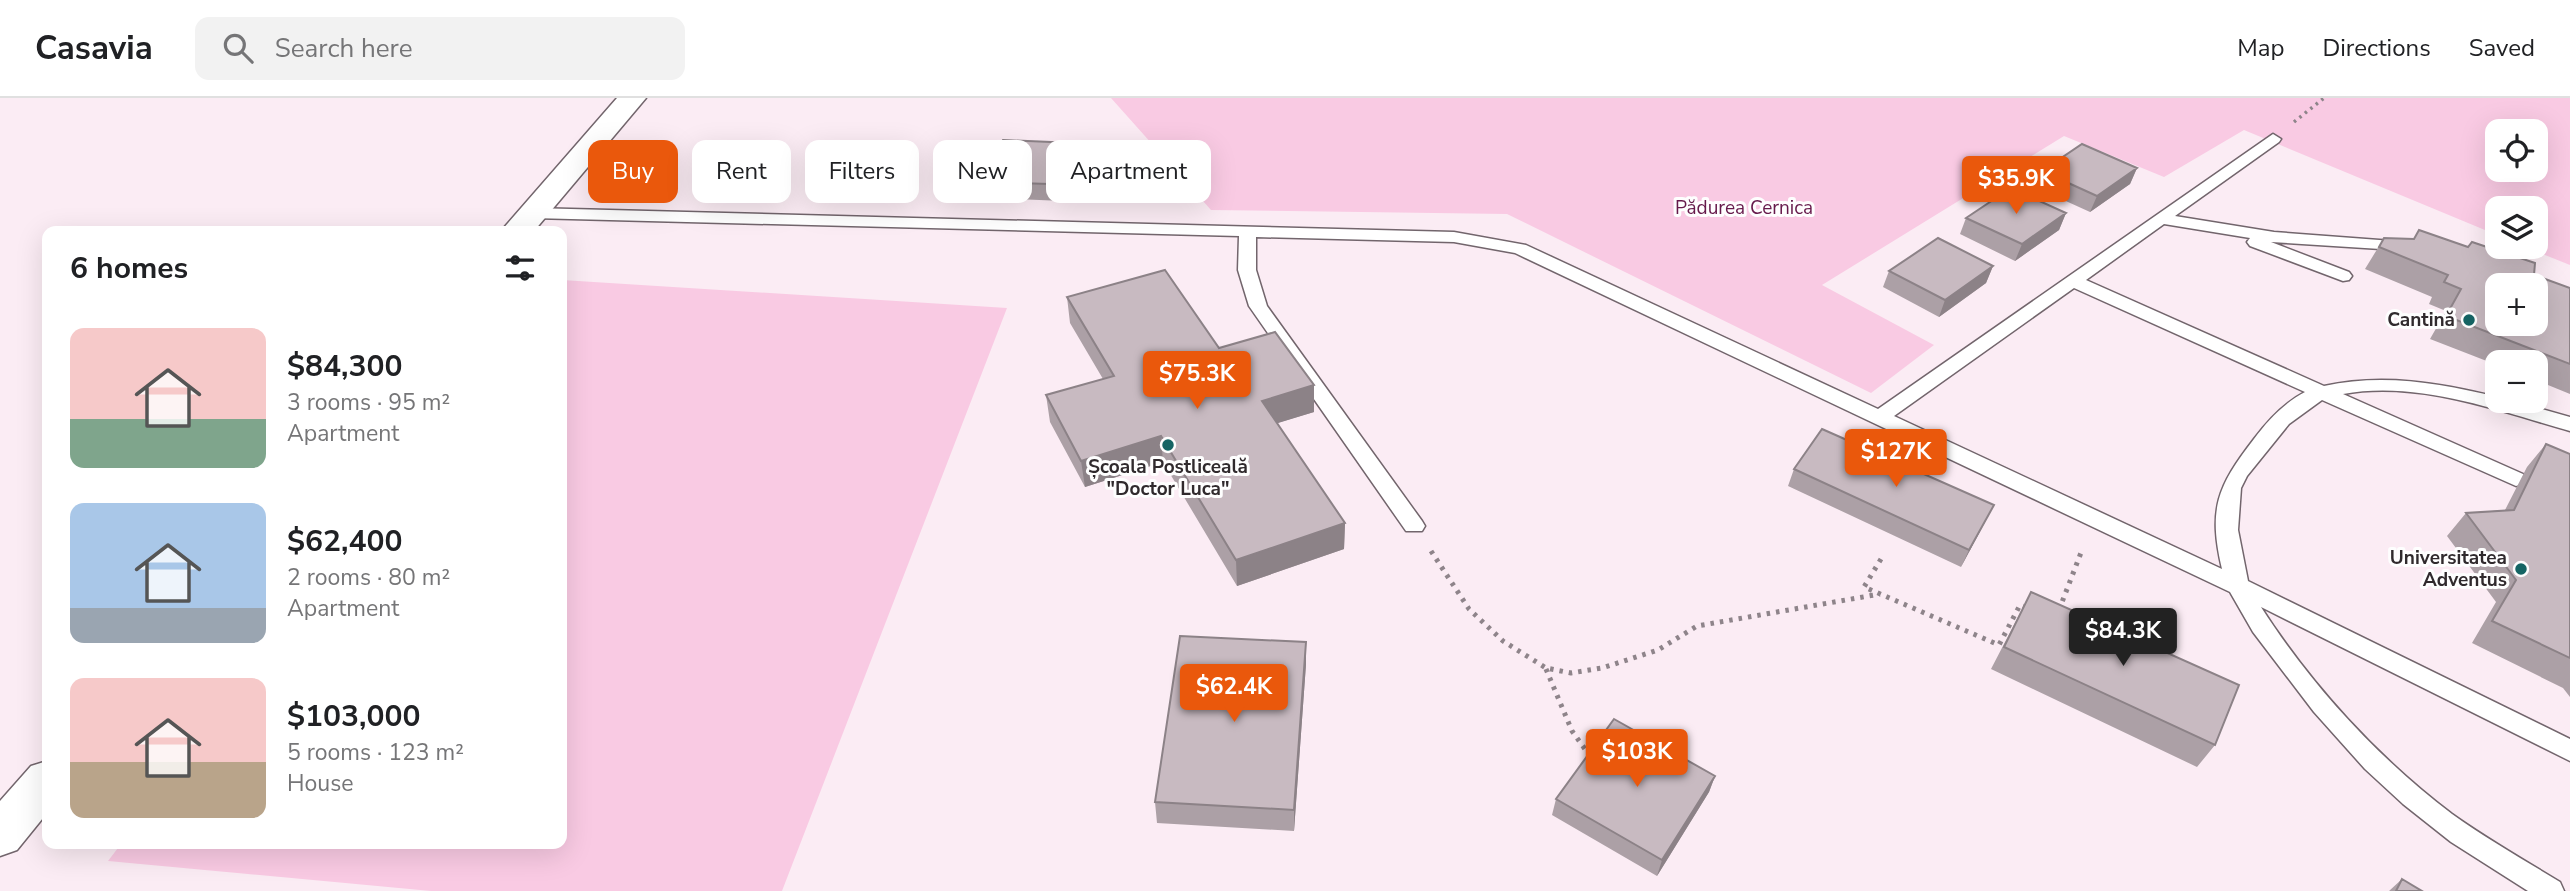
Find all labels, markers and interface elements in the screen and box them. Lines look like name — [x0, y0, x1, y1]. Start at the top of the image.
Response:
search box — [195, 17, 685, 80]
text: Casavia — [35, 26, 153, 71]
icon: search — [219, 29, 257, 67]
text: Search here — [275, 31, 413, 66]
text: Map — [2237, 32, 2284, 64]
text: Directions — [2322, 32, 2431, 64]
text: Saved — [2469, 32, 2535, 64]
map controls — [2485, 119, 2548, 413]
button: locate — [2485, 119, 2548, 182]
chip: Buy — [588, 140, 678, 203]
chip: Rent — [692, 140, 791, 203]
chip: Filters — [805, 140, 919, 203]
chip: New — [933, 140, 1032, 203]
chip: Apartment — [1046, 140, 1211, 203]
pin: $35.9K — [1959, 156, 2073, 216]
text: $35.9K — [1978, 163, 2054, 194]
park label: Pădurea Cernica — [1675, 195, 1813, 221]
button: layers — [2485, 196, 2548, 259]
text: 6 homes — [70, 248, 188, 289]
icon: filters — [501, 249, 539, 287]
button: + — [2485, 273, 2548, 336]
place label: Cantină — [2387, 307, 2455, 333]
marker: Cantină — [2461, 312, 2477, 328]
text: $84,300 — [287, 346, 402, 387]
button: − — [2485, 350, 2548, 413]
pin: $75.3K — [1140, 352, 1254, 411]
icon: home — [126, 356, 210, 440]
text: $75.3K — [1159, 358, 1235, 389]
text: 3 rooms · 95 m² — [287, 387, 450, 418]
text: Apartment — [287, 418, 399, 449]
pin: $127K — [1847, 430, 1945, 489]
text: $127K — [1861, 436, 1931, 467]
marker: Școala Postliceală "Doctor Luca" — [1160, 437, 1176, 453]
place label: Școala Postliceală "Doctor Luca" — [1088, 454, 1248, 502]
text: $62,400 — [287, 521, 402, 562]
icon: home — [126, 531, 210, 615]
place label: Universitatea Adventus — [2390, 545, 2507, 593]
marker: Universitatea Adventus — [2513, 561, 2529, 577]
text: 2 rooms · 80 m² — [287, 562, 450, 593]
text: Apartment — [287, 593, 399, 624]
pin: $84.3K — [2066, 608, 2180, 668]
text: $84.3K — [2085, 615, 2161, 646]
pin: $62.4K — [1177, 664, 1291, 724]
text: $62.4K — [1196, 671, 1272, 702]
text: $103,000 — [287, 696, 420, 737]
icon: home — [126, 706, 210, 790]
pin: $103K — [1588, 730, 1686, 789]
text: $103K — [1602, 736, 1672, 767]
text: 5 rooms · 123 m² — [287, 737, 464, 768]
text: House — [287, 768, 354, 799]

